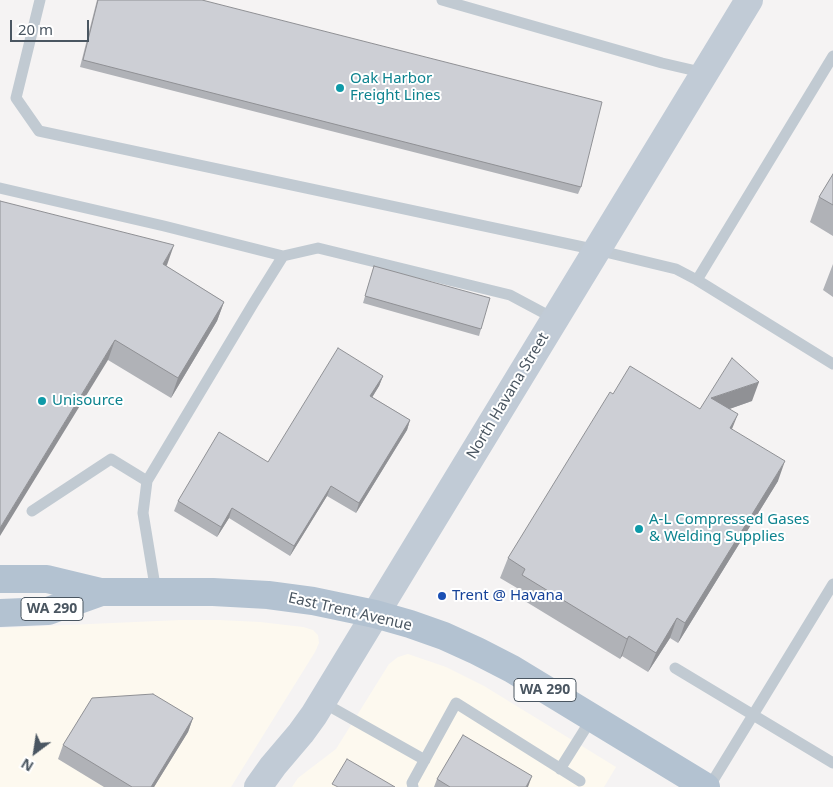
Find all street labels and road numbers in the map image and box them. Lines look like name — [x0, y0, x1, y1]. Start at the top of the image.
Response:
street label: North Havana Street — [463, 330, 553, 462]
street label: East Trent Avenue — [286, 589, 414, 635]
road number: WA 290 — [21, 598, 83, 620]
road number: WA 290 — [514, 678, 576, 702]

